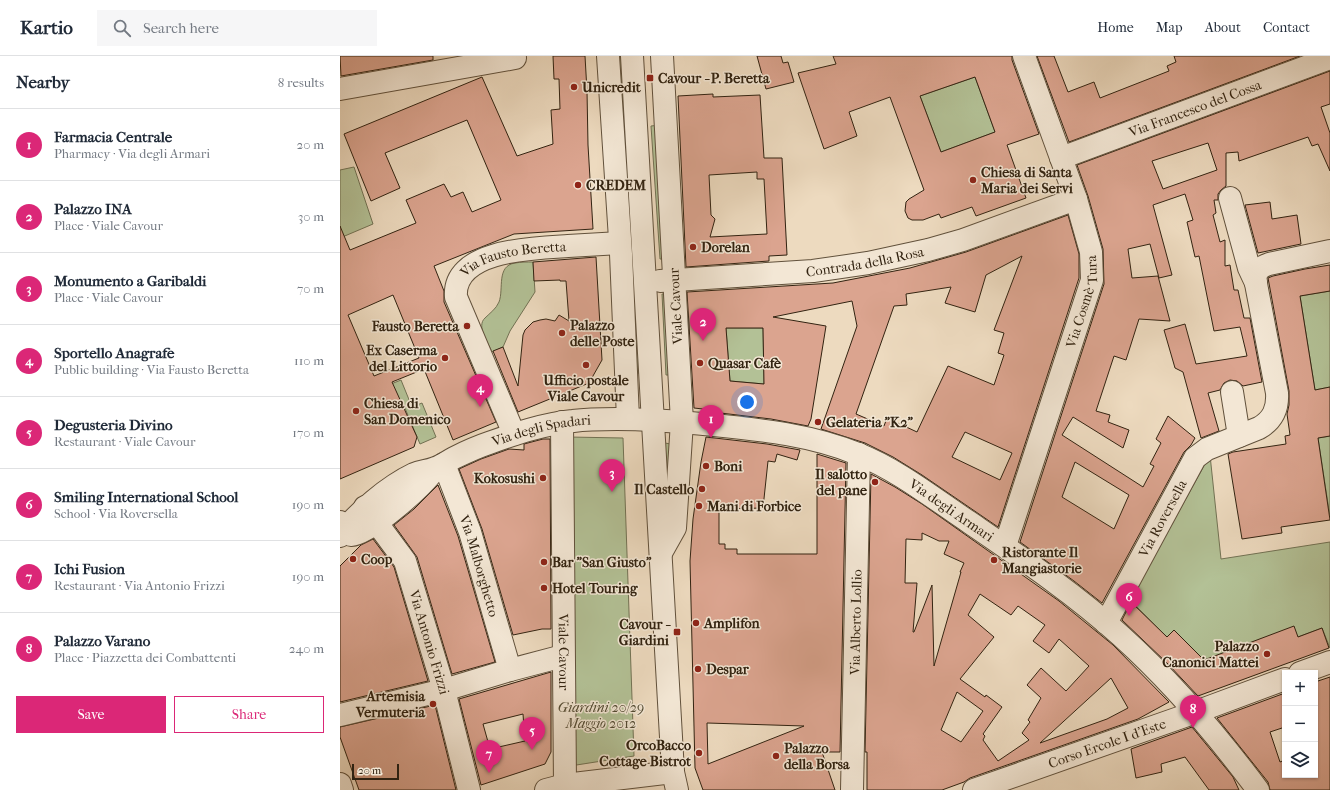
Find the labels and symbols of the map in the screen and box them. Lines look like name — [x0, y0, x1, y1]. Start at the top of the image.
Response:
place label: Cavour - P. Beretta — [658, 70, 770, 87]
marker: Cavour - P. Beretta — [645, 73, 655, 83]
street label: Via Francesco del Cossa — [1125, 76, 1264, 141]
place label: Unicredit — [581, 79, 642, 96]
marker: Unicredit — [569, 82, 579, 92]
place label: Chiesa di Santa Maria dei Servi — [980, 164, 1074, 197]
marker: Chiesa di Santa Maria dei Servi — [968, 175, 978, 185]
place label: CREDEM — [586, 177, 646, 194]
marker: CREDEM — [573, 180, 583, 190]
street label: Via Fausto Beretta — [455, 238, 567, 281]
place label: Dorelan — [701, 239, 751, 256]
marker: Dorelan — [688, 242, 698, 252]
street label: Contrada della Rosa — [805, 243, 926, 280]
street label: Via Cosmè Tura — [1062, 254, 1101, 351]
street label: Viale Cavour — [666, 267, 687, 346]
pin: 2 — [690, 308, 716, 341]
place label: Palazzo delle Poste — [570, 317, 634, 350]
place label: Fausto Beretta — [371, 318, 460, 335]
marker: Fausto Beretta — [462, 321, 472, 331]
marker: Palazzo delle Poste — [557, 328, 567, 338]
place label: Ex Caserma del Littorio — [366, 342, 438, 375]
marker: Ex Caserma del Littorio — [440, 353, 450, 363]
place label: Quasar Cafè — [708, 355, 781, 372]
marker: Quasar Cafè — [695, 358, 705, 368]
marker: Ufficio postale Viale Cavour — [581, 360, 591, 370]
place label: Ufficio postale Viale Cavour — [542, 372, 629, 405]
pin: 4 — [467, 374, 493, 407]
your location — [737, 392, 757, 412]
place label: Chiesa di San Domenico — [364, 395, 451, 428]
pin: 1 — [698, 405, 724, 438]
marker: Chiesa di San Domenico — [351, 406, 361, 416]
street label: Via degli Spadari — [489, 411, 591, 450]
place label: Gelateria "K2" — [826, 414, 913, 431]
marker: Gelateria "K2" — [813, 417, 823, 427]
place label: Boni — [714, 458, 743, 475]
pin: 3 — [599, 459, 625, 492]
marker: Boni — [701, 461, 711, 471]
place label: Il salotto del pane — [815, 466, 867, 499]
place label: Kokosushi — [474, 470, 536, 487]
marker: Kokosushi — [538, 473, 548, 483]
street label: Via degli Armari — [905, 475, 997, 545]
street label: Via Roversella — [1134, 476, 1191, 561]
marker: Il salotto del pane — [870, 477, 880, 487]
place label: Il Castello — [634, 481, 694, 498]
marker: Il Castello — [697, 484, 707, 494]
place label: Mani di Forbice — [706, 498, 801, 515]
marker: Mani di Forbice — [694, 501, 704, 511]
street label: Via Malborghetto — [455, 512, 503, 619]
place label: Ristorante Il Mangiastorie — [1001, 544, 1082, 577]
place label: Coop — [361, 551, 393, 568]
marker: Coop — [348, 554, 358, 564]
place label: Bar "San Giusto" — [552, 554, 652, 571]
marker: Ristorante Il Mangiastorie — [989, 555, 999, 565]
marker: Bar "San Giusto" — [539, 557, 549, 567]
street label: Via Alberto Lollio — [846, 569, 865, 676]
place label: Hotel Touring — [552, 580, 638, 597]
marker: Hotel Touring — [539, 583, 549, 593]
pin: 6 — [1116, 583, 1142, 616]
street label: Via Antonio Frizzi — [405, 587, 453, 696]
street label: Viale Cavour — [555, 613, 573, 690]
place label: Amplifon — [703, 615, 761, 632]
place label: Cavour - Giardini — [619, 616, 671, 649]
marker: Amplifon — [691, 618, 701, 628]
marker: Cavour - Giardini — [672, 627, 682, 637]
place label: Palazzo Canonici Mattei — [1162, 638, 1260, 671]
marker: Palazzo Canonici Mattei — [1262, 649, 1272, 659]
place label: Despar — [706, 661, 750, 678]
marker: Despar — [693, 664, 703, 674]
place label: Artemisia Vermuteria — [355, 688, 426, 721]
pin: 8 — [1180, 695, 1206, 728]
marker: Artemisia Vermuteria — [428, 699, 438, 709]
park label: Giardini 20/29 Maggio 2012 — [558, 699, 644, 732]
street label: Corso Ercole I d'Este — [1046, 715, 1168, 772]
pin: 5 — [519, 717, 545, 750]
place label: OrcoBacco Cottage Bistrot — [599, 737, 692, 770]
pin: 7 — [476, 740, 502, 773]
place label: Palazzo della Borsa — [784, 740, 850, 773]
marker: OrcoBacco Cottage Bistrot — [694, 748, 704, 758]
marker: Palazzo della Borsa — [771, 751, 781, 761]
scale bar — [352, 762, 399, 781]

